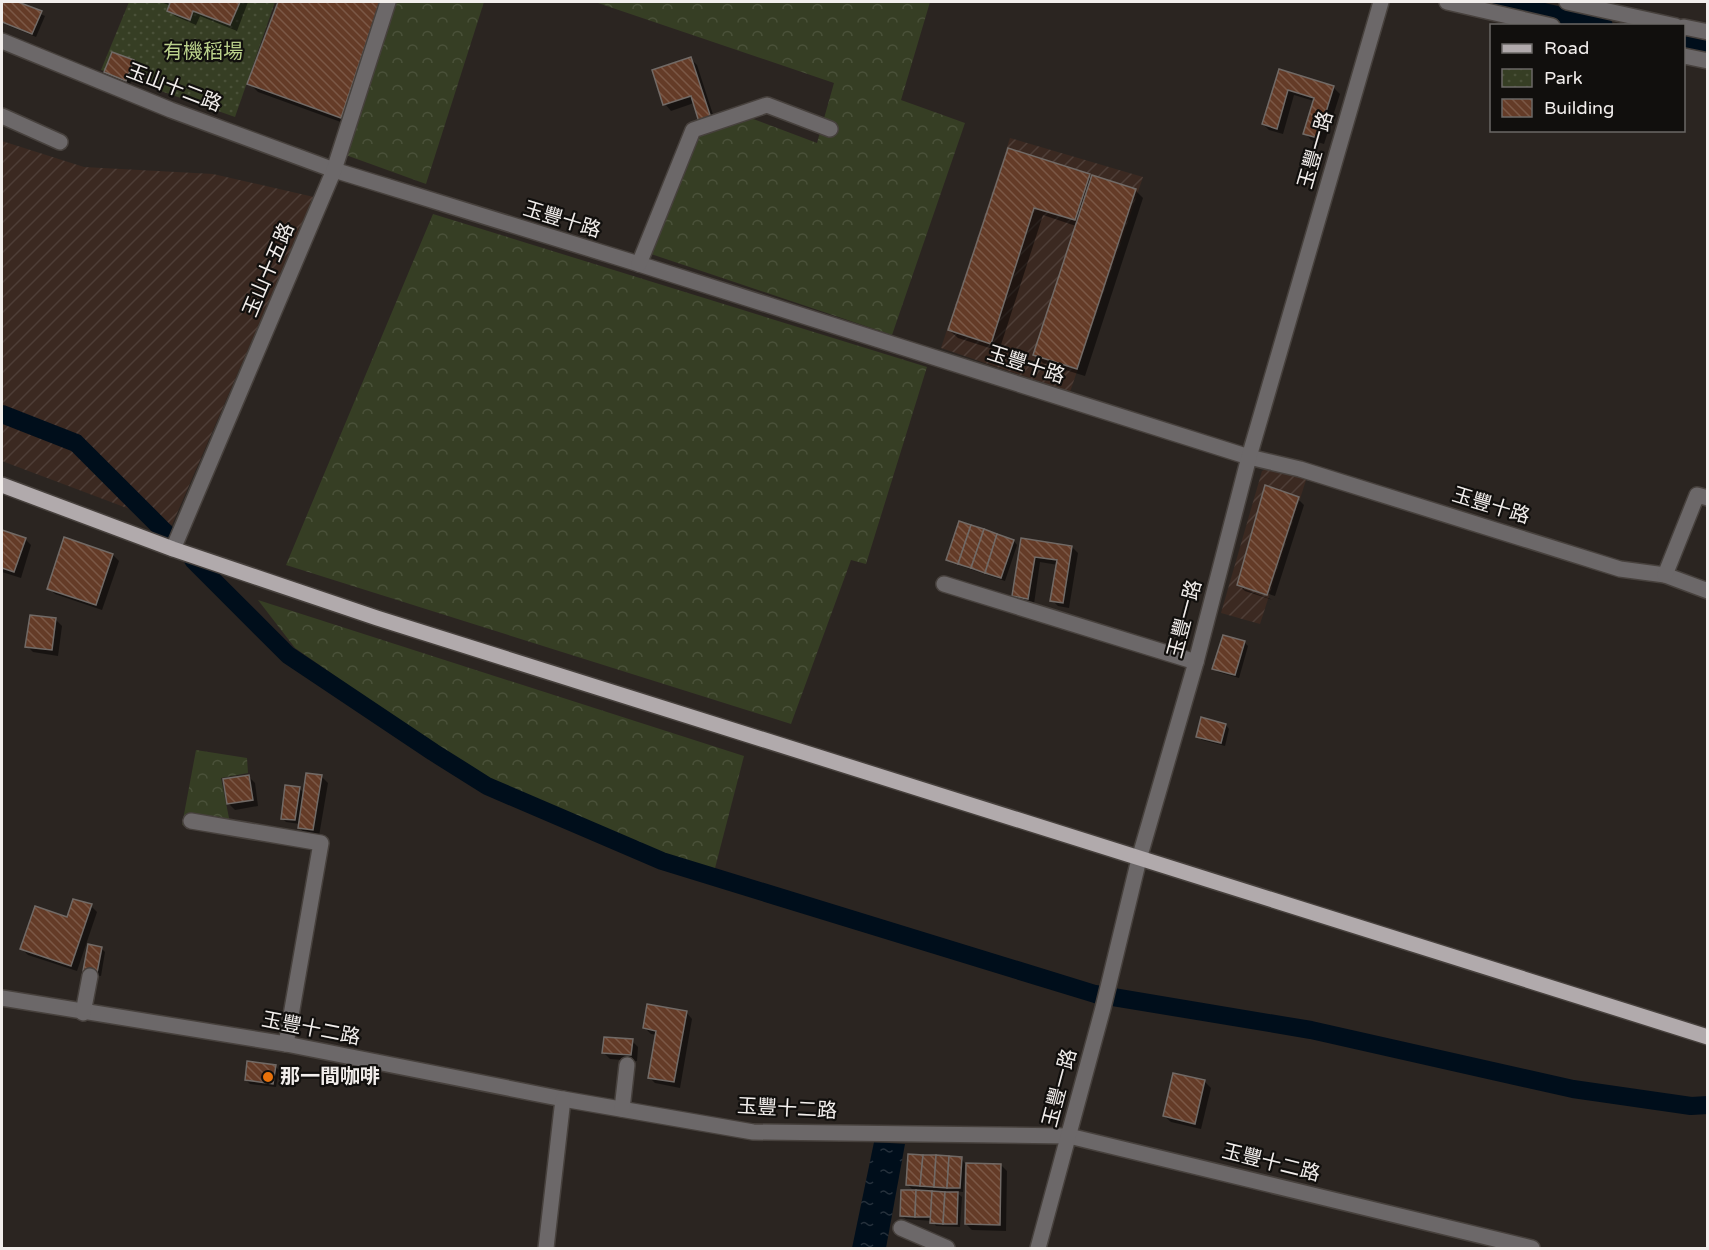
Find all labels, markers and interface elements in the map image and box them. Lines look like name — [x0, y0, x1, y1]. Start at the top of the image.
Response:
legend — [1490, 24, 1685, 132]
text: Road — [1544, 37, 1589, 59]
park label: 有機稻場 — [163, 40, 243, 64]
street label: 玉山十二路 — [123, 59, 225, 117]
text: Park — [1544, 67, 1583, 89]
text: Building — [1544, 97, 1614, 119]
street label: 玉豐一路 — [1293, 108, 1339, 192]
street label: 玉豐十路 — [520, 197, 604, 243]
street label: 玉山十五路 — [238, 219, 300, 321]
street label: 玉豐十路 — [984, 341, 1068, 389]
street label: 玉豐十路 — [1449, 483, 1533, 529]
street label: 玉豐一路 — [1163, 577, 1207, 661]
street label: 玉豐十二路 — [260, 1008, 362, 1050]
street label: 玉豐一路 — [1038, 1046, 1082, 1130]
place label: 那一間咖啡 — [280, 1065, 380, 1089]
marker: 那一間咖啡 — [261, 1070, 275, 1084]
street label: 玉豐十二路 — [736, 1094, 838, 1124]
street label: 玉豐十二路 — [1220, 1139, 1322, 1187]

